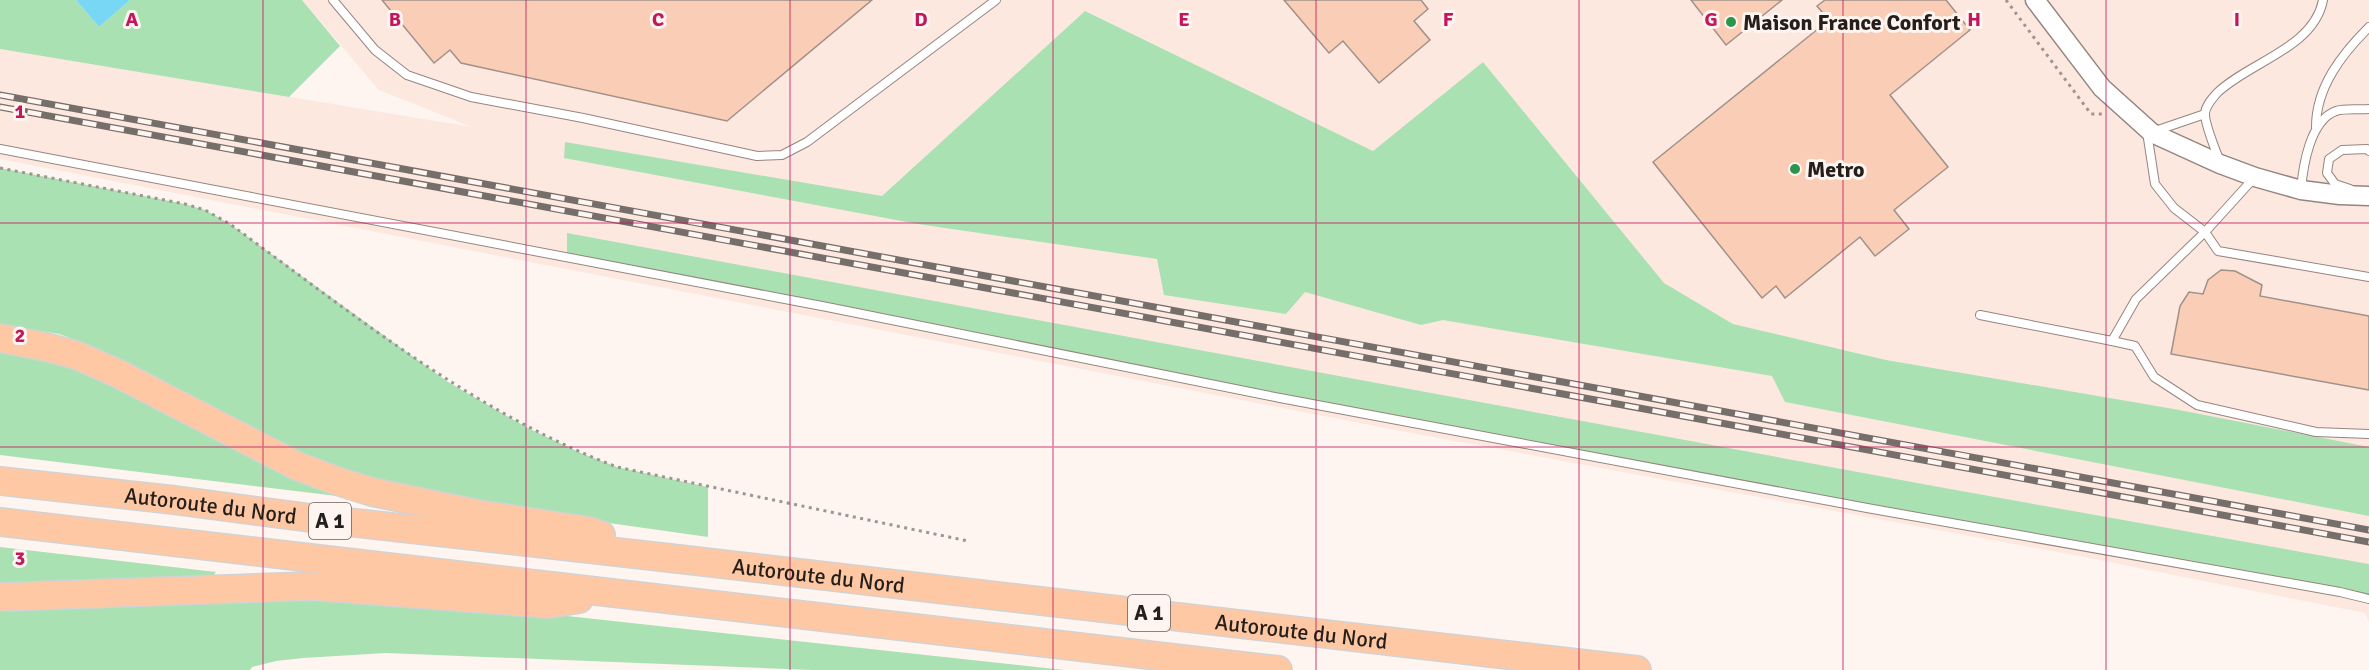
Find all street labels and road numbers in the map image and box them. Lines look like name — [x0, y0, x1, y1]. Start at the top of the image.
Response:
street label: Autoroute du Nord — [123, 481, 298, 529]
road number: A 1 — [309, 503, 351, 539]
street label: Autoroute du Nord — [731, 552, 906, 599]
road number: A 1 — [1128, 595, 1170, 631]
street label: Autoroute du Nord — [1214, 608, 1389, 655]

